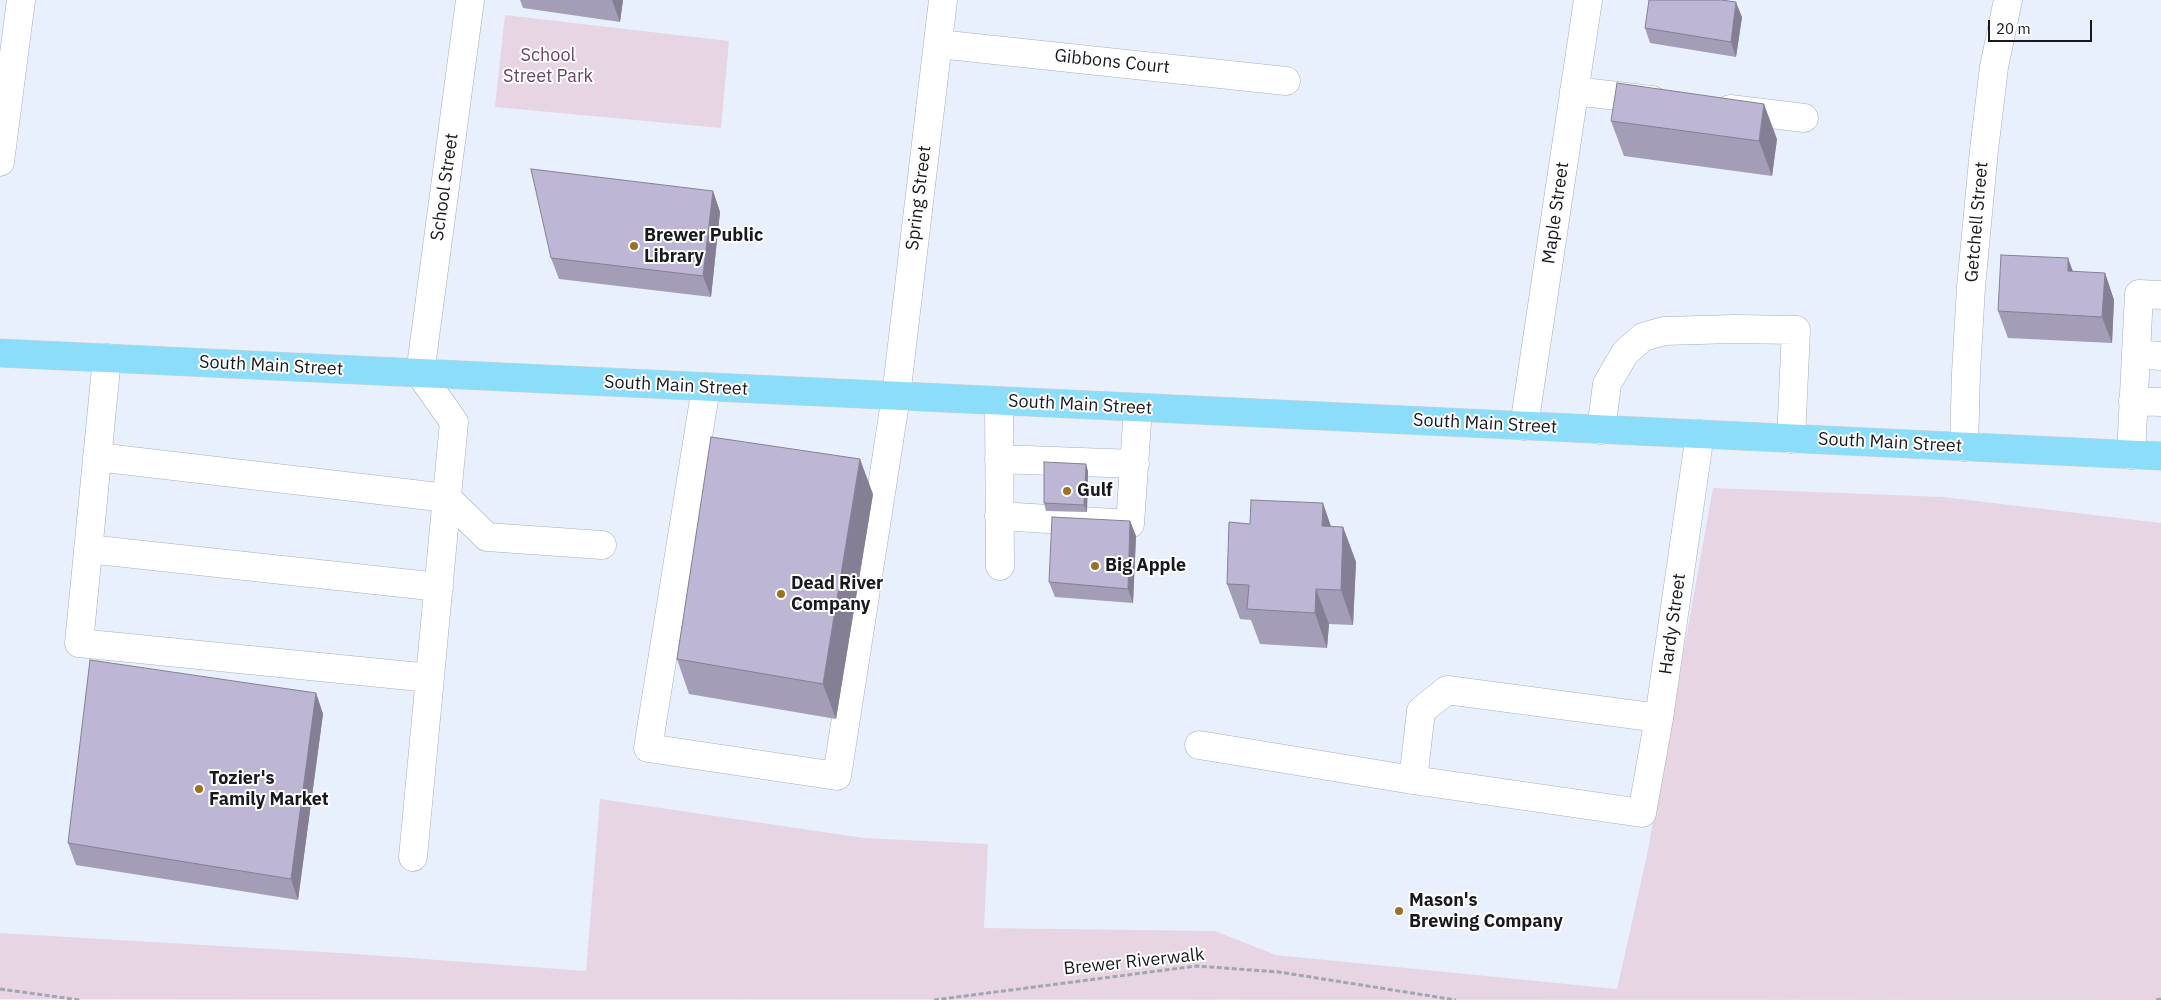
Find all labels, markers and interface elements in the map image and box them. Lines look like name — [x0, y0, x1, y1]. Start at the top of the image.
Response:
scale bar — [1991, 10, 2095, 42]
text: 20 m — [1996, 19, 2031, 38]
park label: School Street Park — [503, 45, 593, 88]
street label: Gibbons Court — [1053, 45, 1171, 79]
street label: School Street — [427, 132, 463, 242]
street label: Spring Street — [902, 144, 936, 252]
street label: Maple Street — [1538, 160, 1574, 266]
street label: Getchell Street — [1961, 161, 1993, 283]
place label: Brewer Public Library — [644, 225, 763, 268]
marker: Brewer Public Library — [628, 240, 640, 252]
street label: South Main Street — [198, 351, 344, 381]
street label: South Main Street — [603, 371, 749, 401]
street label: South Main Street — [1007, 390, 1153, 420]
street label: South Main Street — [1412, 409, 1558, 439]
street label: South Main Street — [1817, 428, 1963, 458]
place label: Gulf — [1077, 480, 1113, 502]
marker: Gulf — [1061, 485, 1073, 497]
place label: Big Apple — [1105, 555, 1186, 577]
marker: Big Apple — [1089, 560, 1101, 572]
street label: Hardy Street — [1655, 572, 1691, 676]
place label: Dead River Company — [791, 573, 883, 616]
marker: Dead River Company — [775, 588, 787, 600]
place label: Tozier's Family Market — [209, 768, 329, 811]
marker: Tozier's Family Market — [193, 783, 205, 795]
place label: Mason's Brewing Company — [1409, 890, 1563, 932]
marker: Mason's Brewing Company — [1393, 905, 1405, 917]
street label: Brewer Riverwalk — [1063, 944, 1205, 980]

